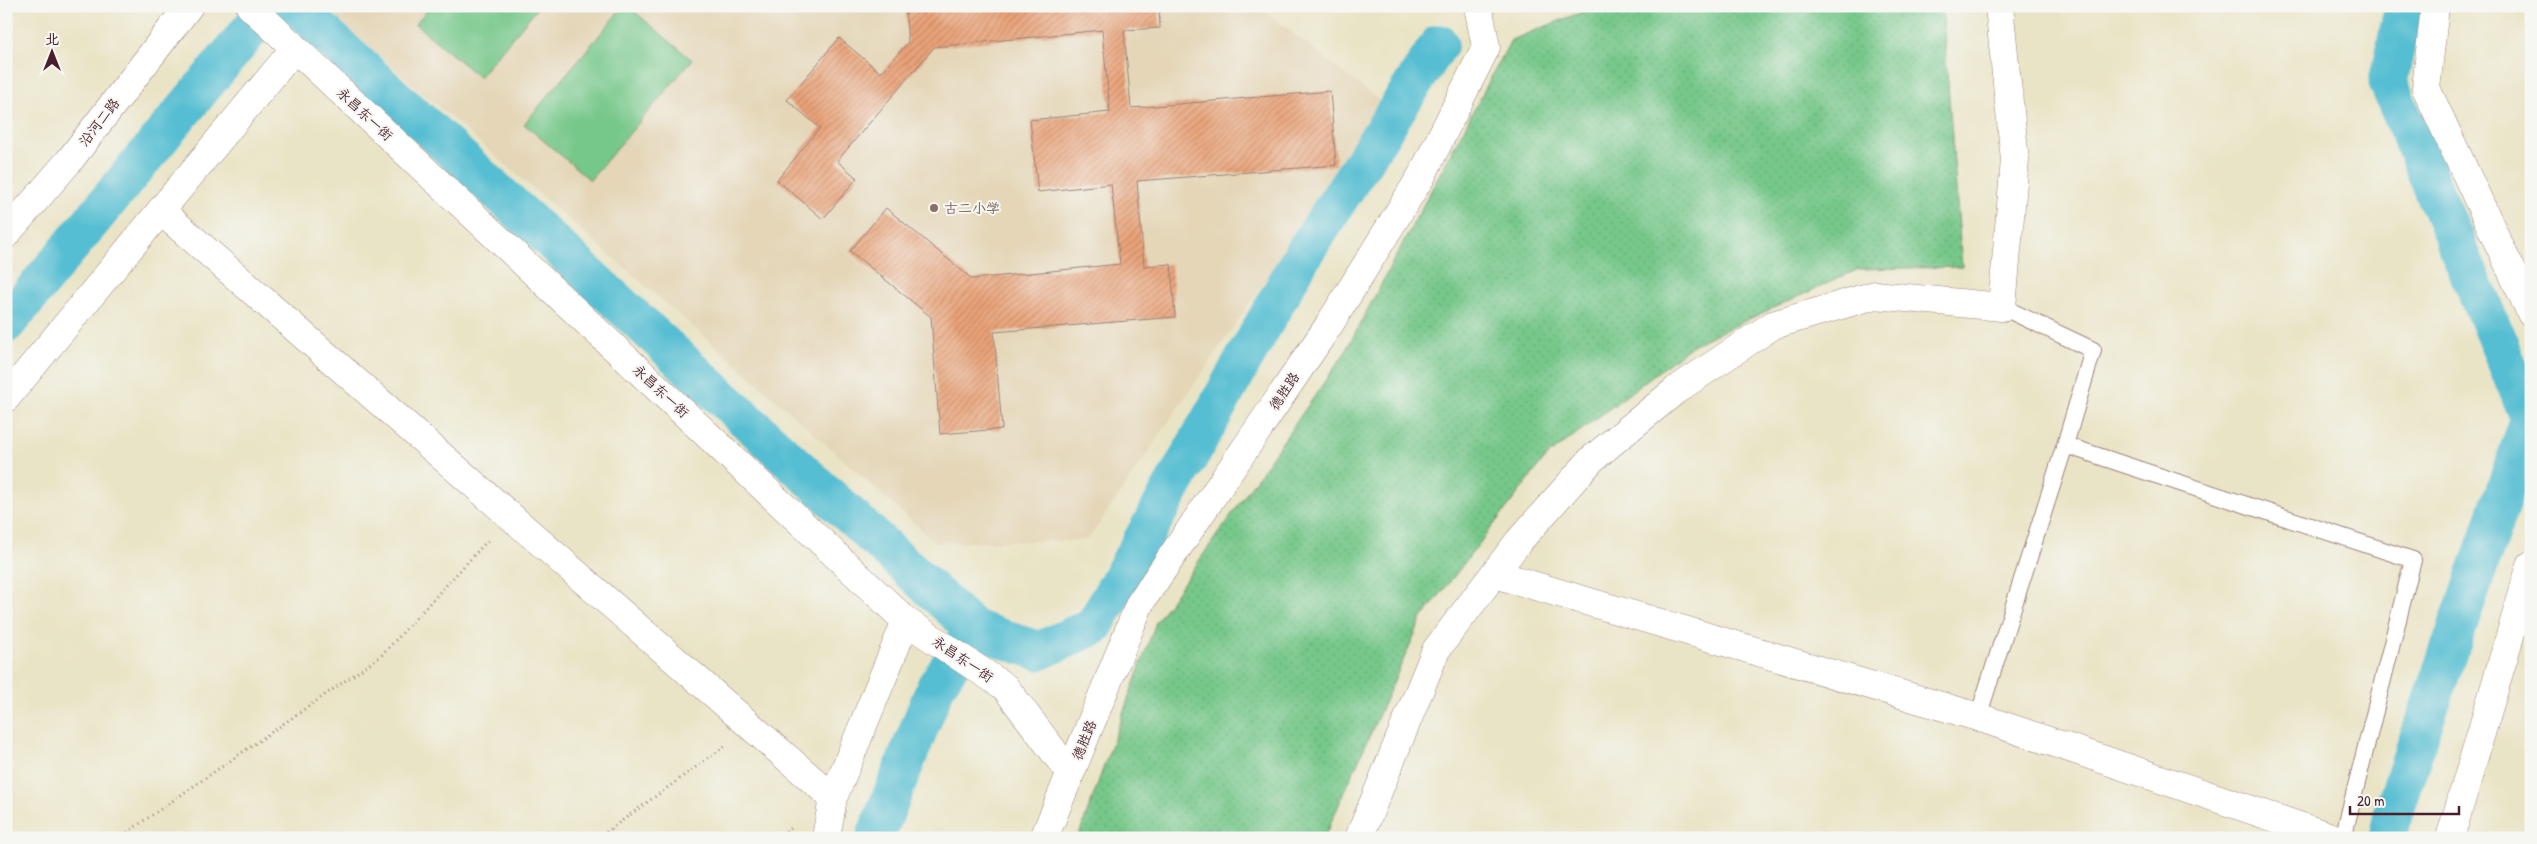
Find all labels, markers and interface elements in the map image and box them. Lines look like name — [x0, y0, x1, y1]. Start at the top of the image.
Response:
north arrow — [28, 28, 78, 78]
text: 北 — [45, 29, 59, 48]
street label: 永昌东一街 — [333, 83, 397, 144]
street label: 沿河二路 — [74, 94, 123, 150]
place label: 古二小学 — [944, 198, 1000, 217]
marker: 古二小学 — [928, 202, 940, 214]
street label: 永昌东一街 — [629, 360, 693, 421]
street label: 德胜路 — [1264, 368, 1303, 413]
street label: 永昌东一街 — [929, 631, 998, 686]
street label: 德胜路 — [1067, 717, 1100, 763]
scale bar — [2350, 784, 2458, 816]
text: 20 m — [2357, 790, 2384, 811]

